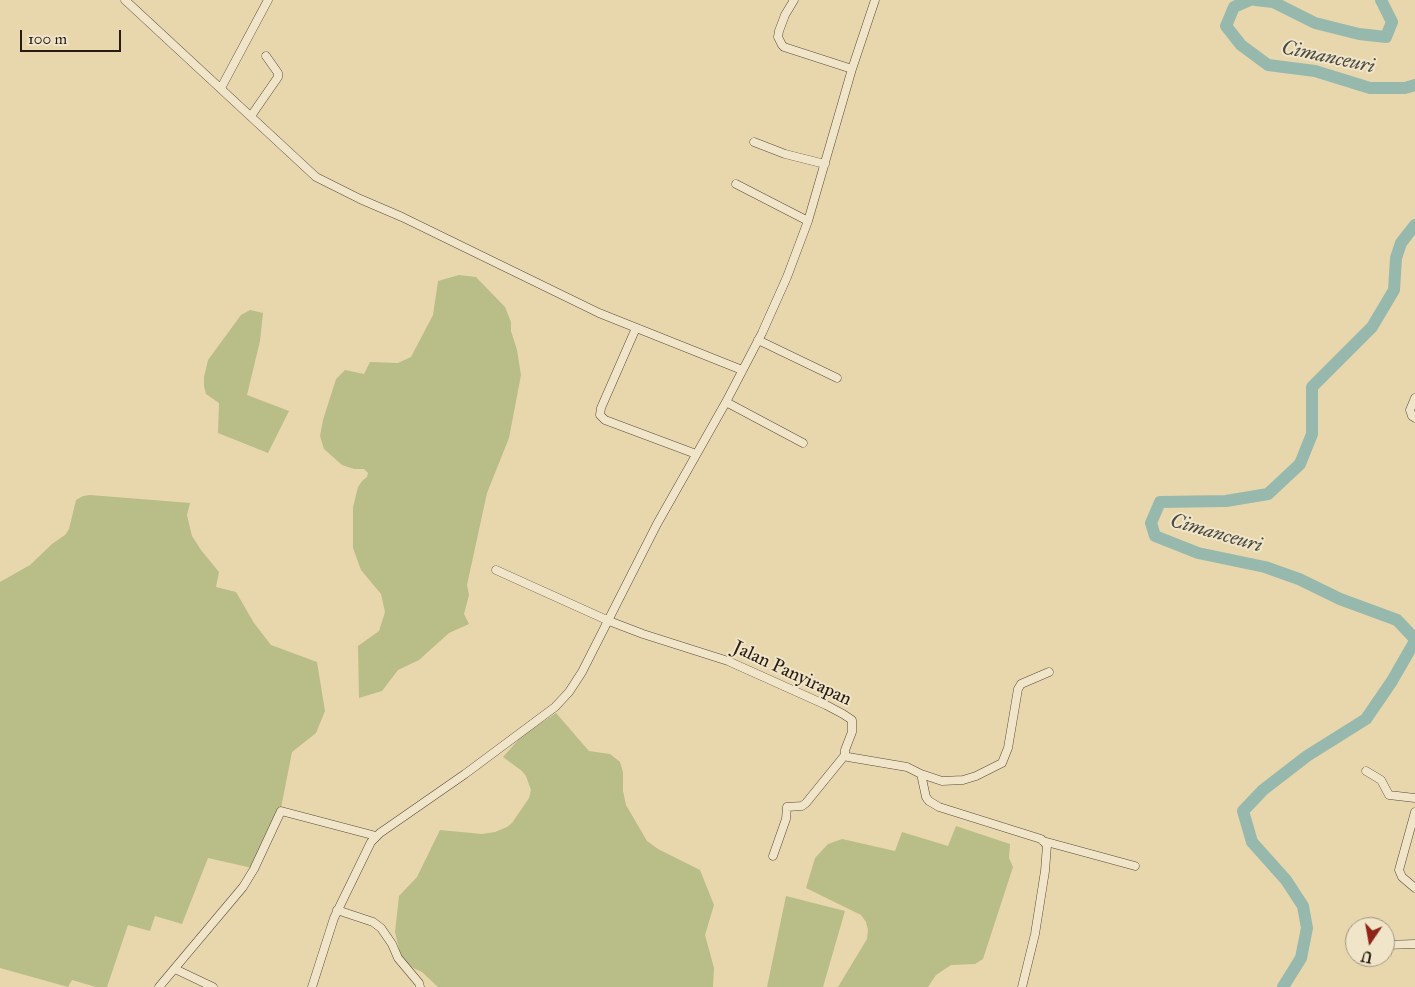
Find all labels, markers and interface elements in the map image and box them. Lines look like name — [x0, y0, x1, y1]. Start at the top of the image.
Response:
scale bar — [22, 20, 124, 52]
text: 100 m — [28, 30, 67, 48]
water label: Cimanceuri — [1279, 36, 1377, 80]
water label: Cimanceuri — [1167, 509, 1265, 559]
street label: Jalan Panyirapan — [729, 637, 855, 711]
north arrow — [1345, 917, 1395, 967]
text: U — [1360, 947, 1374, 966]

